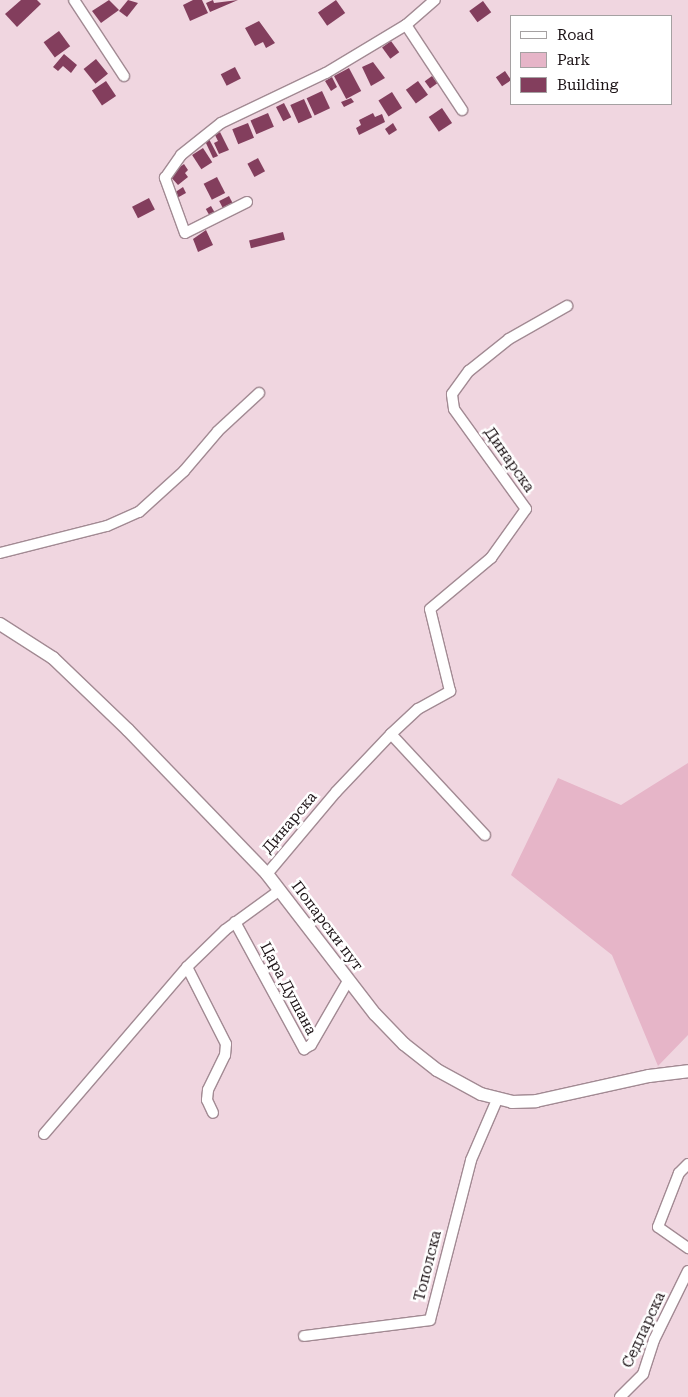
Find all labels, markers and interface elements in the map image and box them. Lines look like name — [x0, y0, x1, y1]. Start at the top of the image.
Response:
legend — [510, 15, 673, 105]
text: Road — [557, 26, 594, 44]
text: Park — [557, 51, 590, 69]
text: Building — [557, 76, 618, 94]
street label: Динарска — [480, 424, 538, 496]
street label: Динарска — [259, 788, 321, 858]
street label: Попарски пут — [287, 878, 367, 974]
street label: Цара Душана — [256, 940, 320, 1038]
street label: Тополска — [411, 1229, 445, 1303]
street label: Седларска — [619, 1289, 669, 1371]

